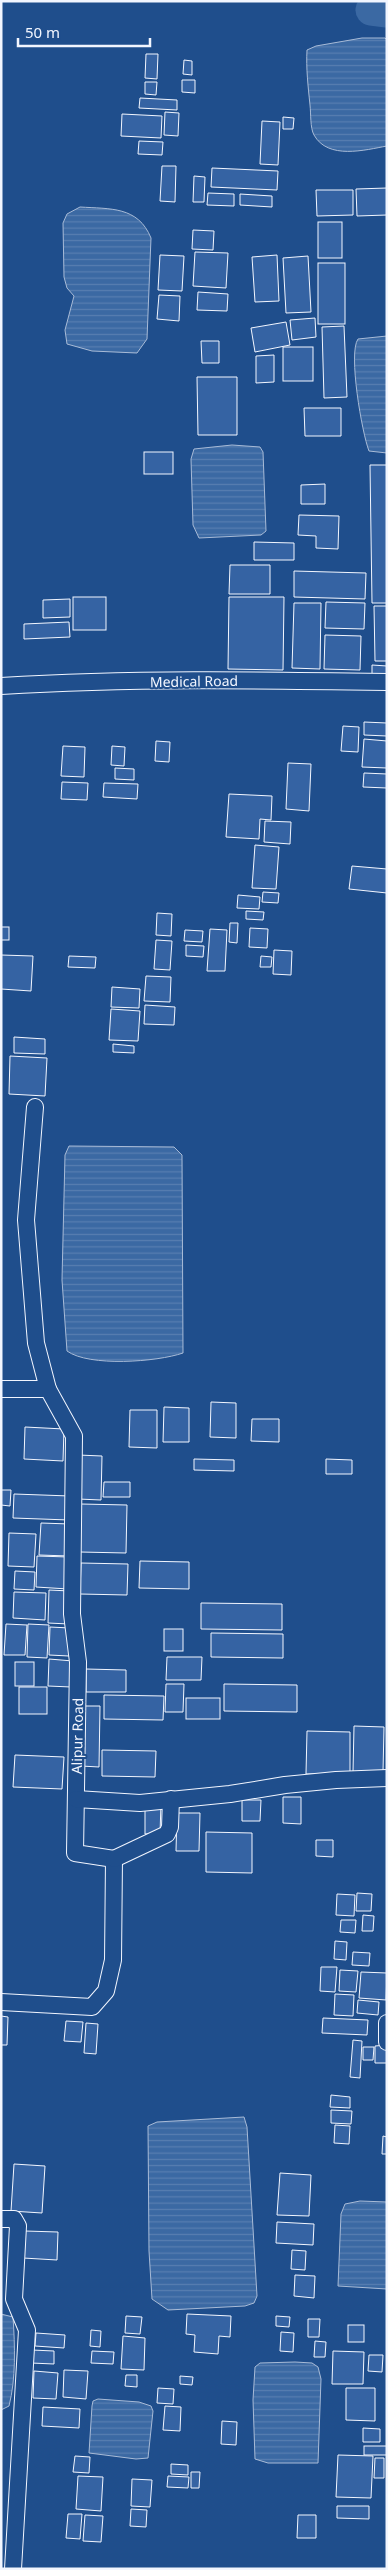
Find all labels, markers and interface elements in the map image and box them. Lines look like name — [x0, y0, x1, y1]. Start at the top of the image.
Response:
scale bar — [18, 15, 150, 47]
text: 50 m — [25, 22, 60, 42]
street label: Medical Road — [150, 671, 238, 691]
street label: Alipur Road — [67, 1698, 87, 1774]

